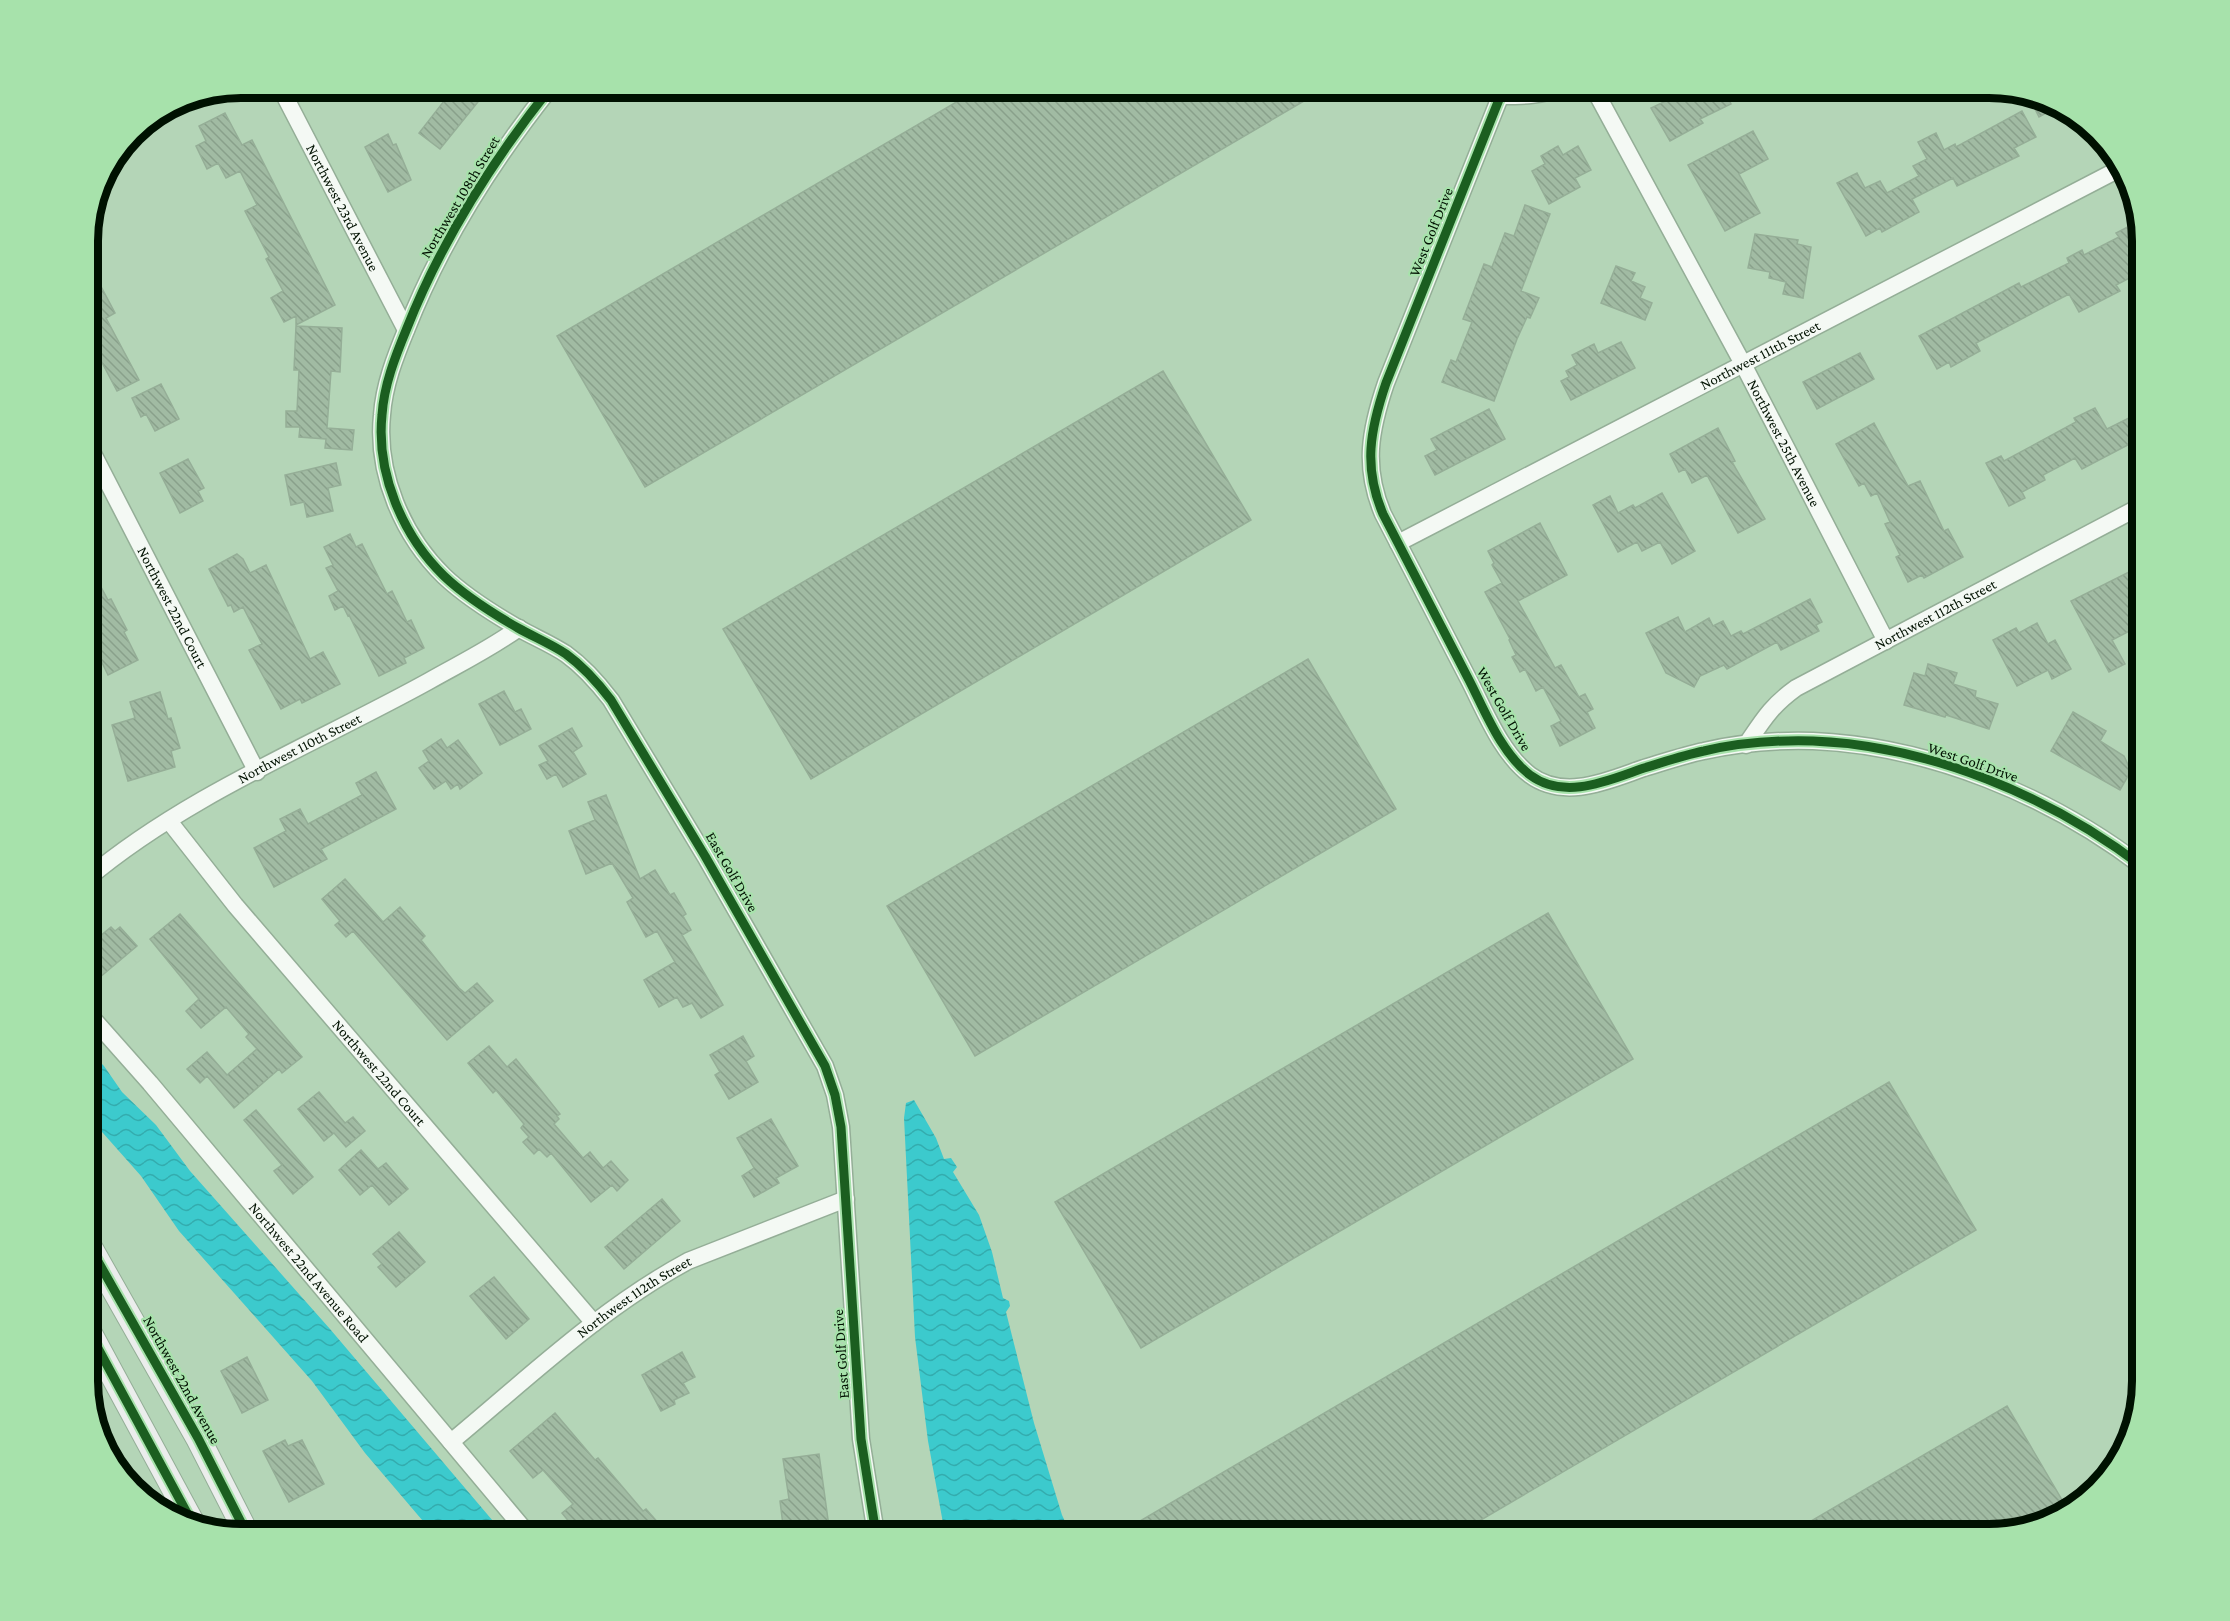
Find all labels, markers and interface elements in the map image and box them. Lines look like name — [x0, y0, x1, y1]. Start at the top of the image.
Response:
street label: Northwest 108th Street — [417, 132, 503, 261]
street label: Northwest 23rd Avenue — [303, 141, 382, 274]
street label: West Golf Drive — [1406, 185, 1456, 279]
street label: Northwest 111th Street — [1698, 317, 1824, 393]
street label: Northwest 25th Avenue — [1744, 377, 1823, 510]
street label: Northwest 22nd Court — [134, 544, 211, 672]
street label: Northwest 112th Street — [1872, 575, 2000, 653]
street label: West Golf Drive — [1474, 664, 1535, 754]
street label: Northwest 110th Street — [235, 710, 365, 787]
street label: West Golf Drive — [1926, 739, 2020, 785]
street label: East Golf Drive — [703, 829, 762, 915]
street label: Northwest 22nd Court — [329, 1017, 430, 1130]
street label: Northwest 22nd Avenue Road — [246, 1199, 372, 1345]
street label: Northwest 112th Street — [574, 1252, 694, 1341]
street label: East Golf Drive — [830, 1308, 852, 1399]
street label: Northwest 22nd Avenue — [140, 1313, 224, 1447]

